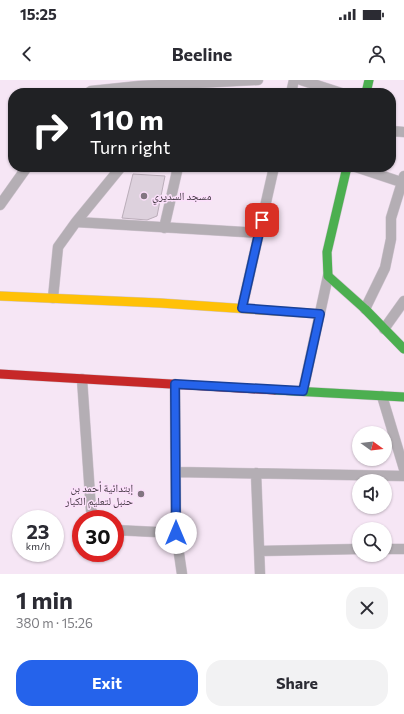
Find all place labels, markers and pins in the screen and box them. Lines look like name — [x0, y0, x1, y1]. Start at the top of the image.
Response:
place label: مسجد السديري — [152, 189, 211, 205]
marker: مسجد السديري — [139, 191, 149, 201]
pin — [245, 203, 279, 237]
place label: إبتدائية أحمد بن حنبل لتعليم الكبار — [64, 481, 133, 509]
marker: إبتدائية أحمد بن حنبل لتعليم الكبار — [136, 489, 146, 499]

